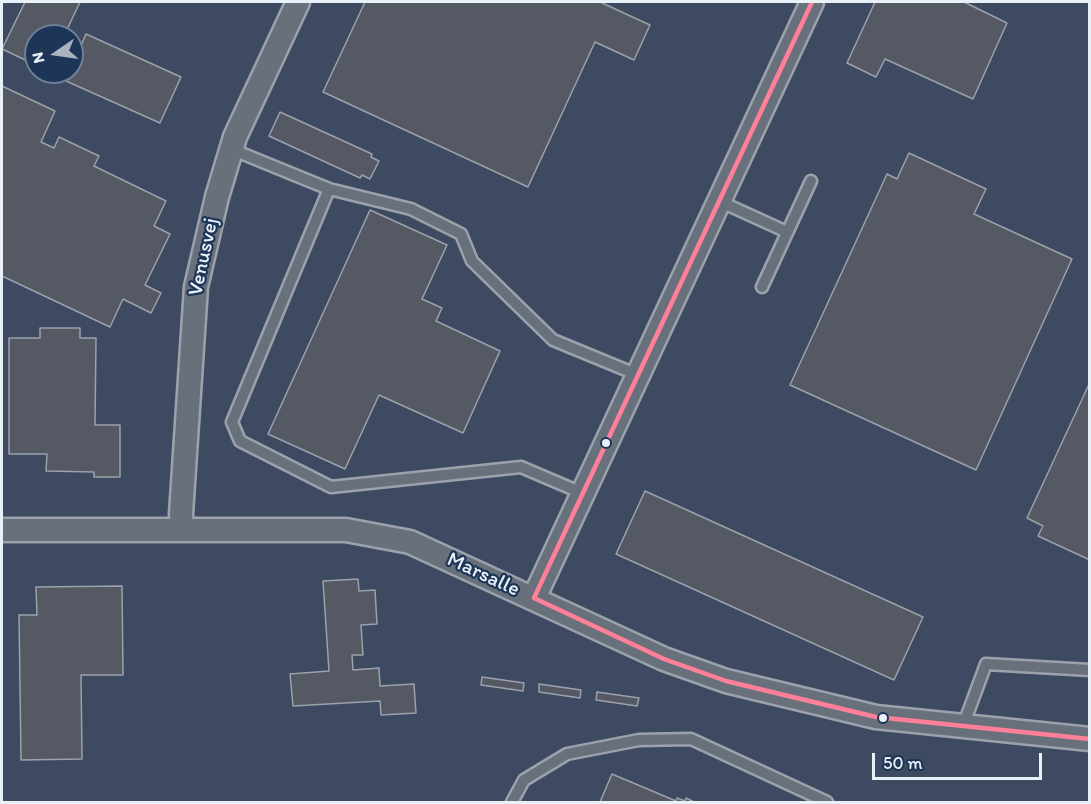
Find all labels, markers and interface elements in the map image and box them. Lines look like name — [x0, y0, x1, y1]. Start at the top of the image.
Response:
north arrow — [24, 24, 84, 84]
text: N — [27, 50, 48, 65]
street label: Venusvej — [183, 216, 225, 298]
unlabelled marker — [600, 437, 612, 449]
street label: Marsalle — [443, 547, 523, 603]
unlabelled marker — [877, 712, 889, 724]
scale bar — [875, 741, 1044, 779]
text: 50 m — [883, 752, 923, 774]

